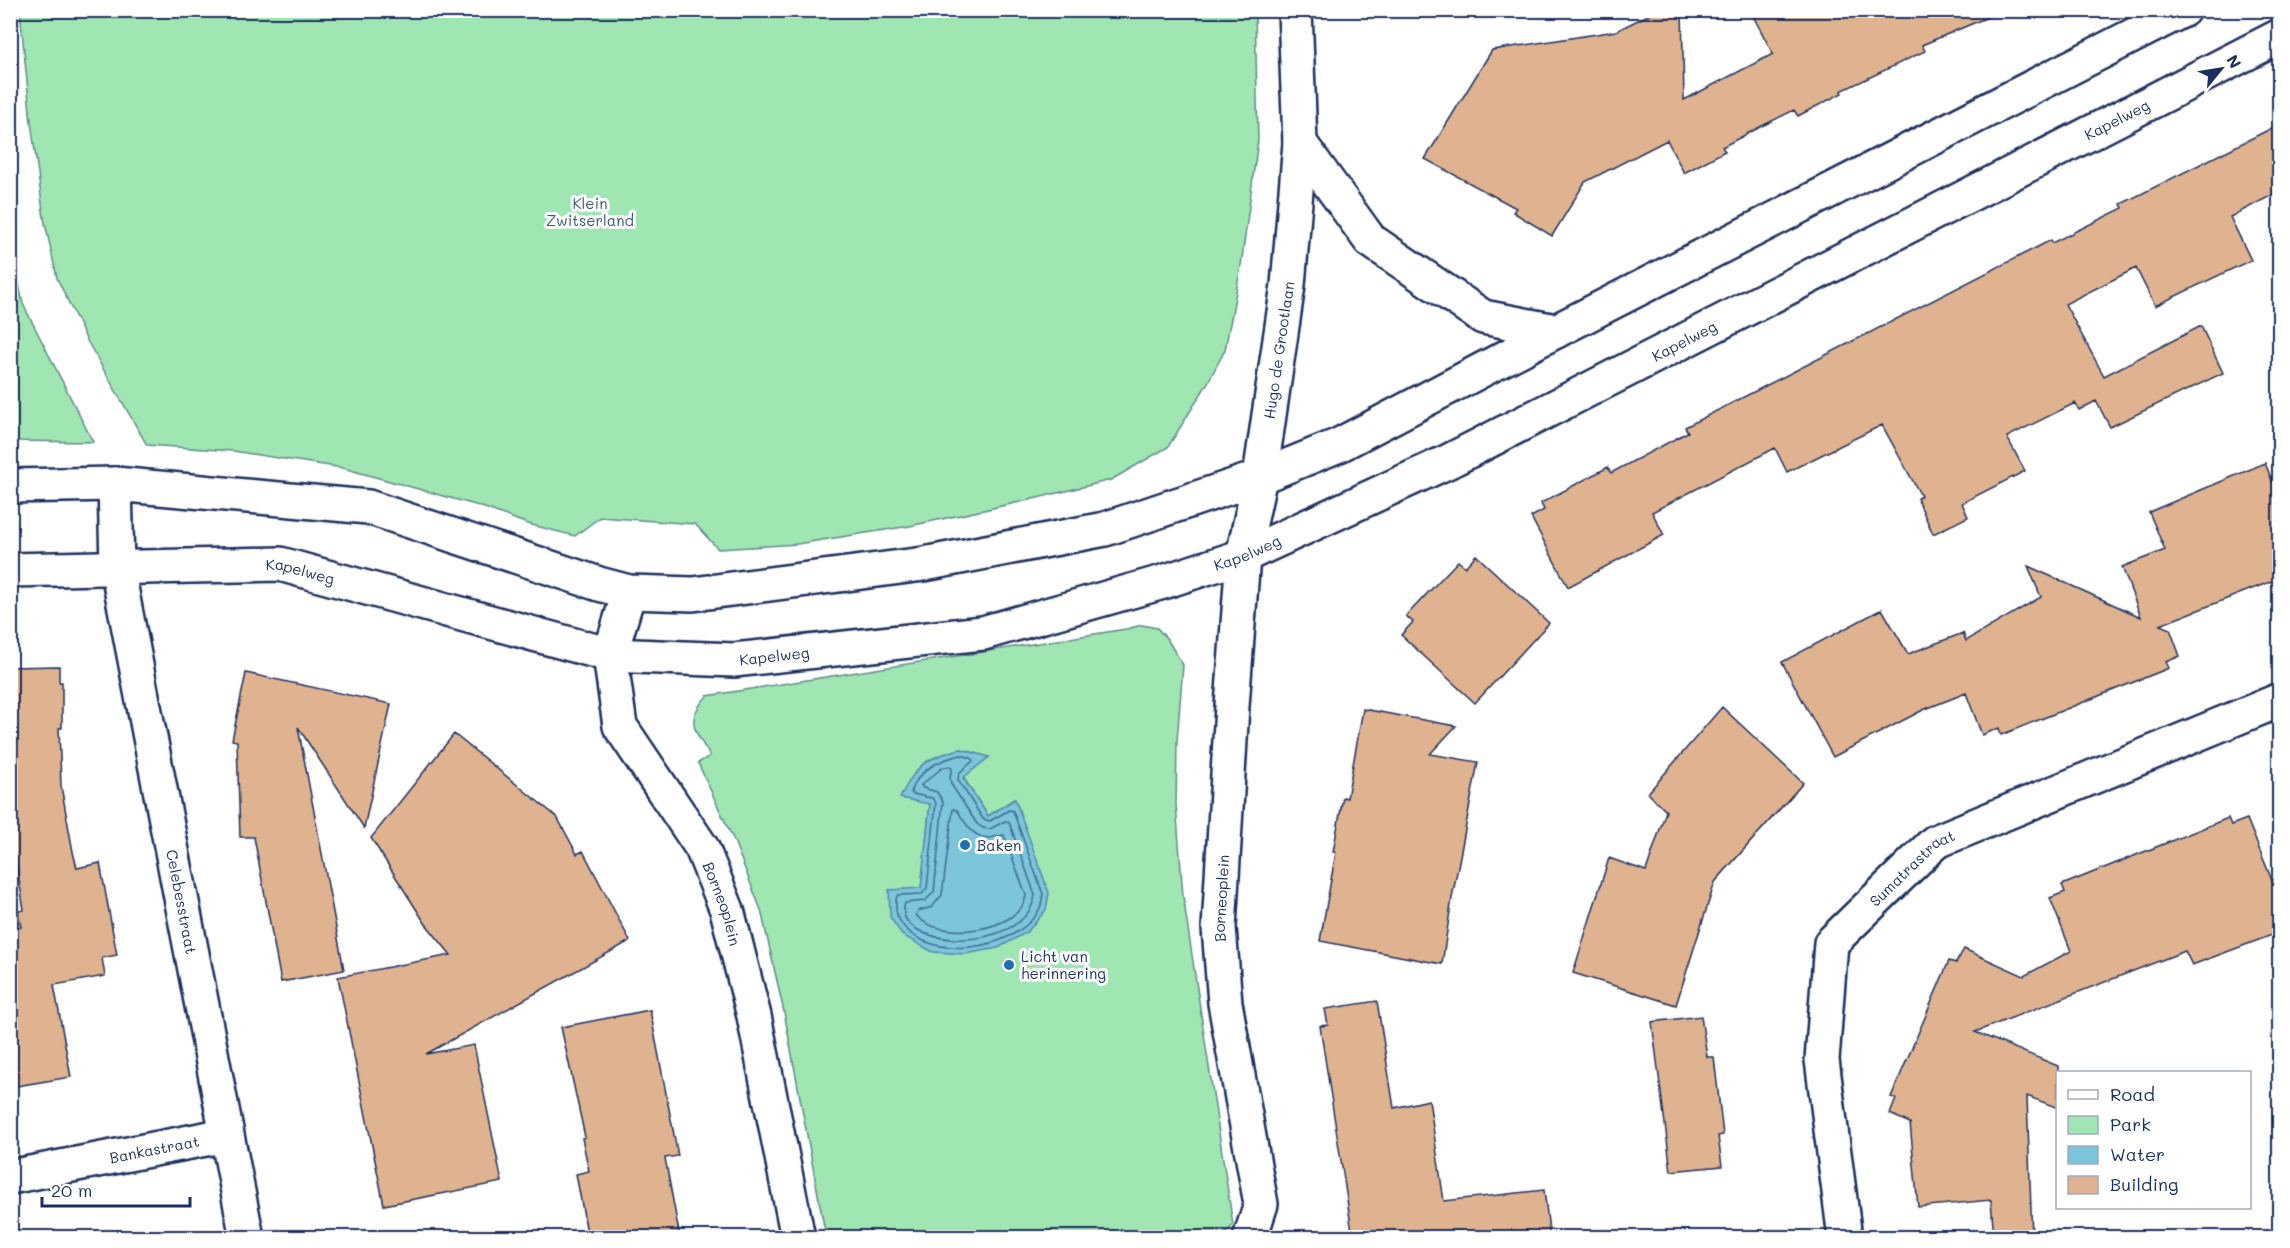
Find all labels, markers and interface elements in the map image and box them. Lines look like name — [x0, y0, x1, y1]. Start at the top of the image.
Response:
north arrow — [2191, 39, 2251, 99]
text: N — [2222, 51, 2247, 72]
street label: Kapelweg — [2081, 94, 2153, 144]
park label: Klein Zwitserland — [546, 193, 634, 230]
street label: Hugo de Grootlaan — [1259, 280, 1298, 420]
street label: Kapelweg — [1648, 316, 1720, 366]
street label: Kapelweg — [1211, 530, 1284, 575]
street label: Kapelweg — [265, 554, 337, 589]
street label: Kapelweg — [738, 642, 811, 669]
street label: Sumatrastraat — [1865, 825, 1958, 910]
place label: Baken — [977, 835, 1021, 855]
marker: Baken — [958, 838, 972, 852]
street label: Celebesstraat — [162, 848, 202, 956]
street label: Borneoplein — [1209, 854, 1233, 943]
street label: Borneoplein — [699, 859, 746, 948]
place label: Licht van herinnering — [1021, 946, 1106, 983]
marker: Licht van herinnering — [1002, 958, 1016, 972]
legend — [2056, 1071, 2251, 1209]
text: Road — [2110, 1082, 2155, 1106]
text: Park — [2110, 1112, 2151, 1136]
street label: Bankastraat — [108, 1130, 201, 1167]
text: Water — [2110, 1142, 2165, 1166]
scale bar — [42, 1170, 190, 1208]
text: Building — [2110, 1172, 2178, 1196]
text: 20 m — [51, 1178, 92, 1202]

